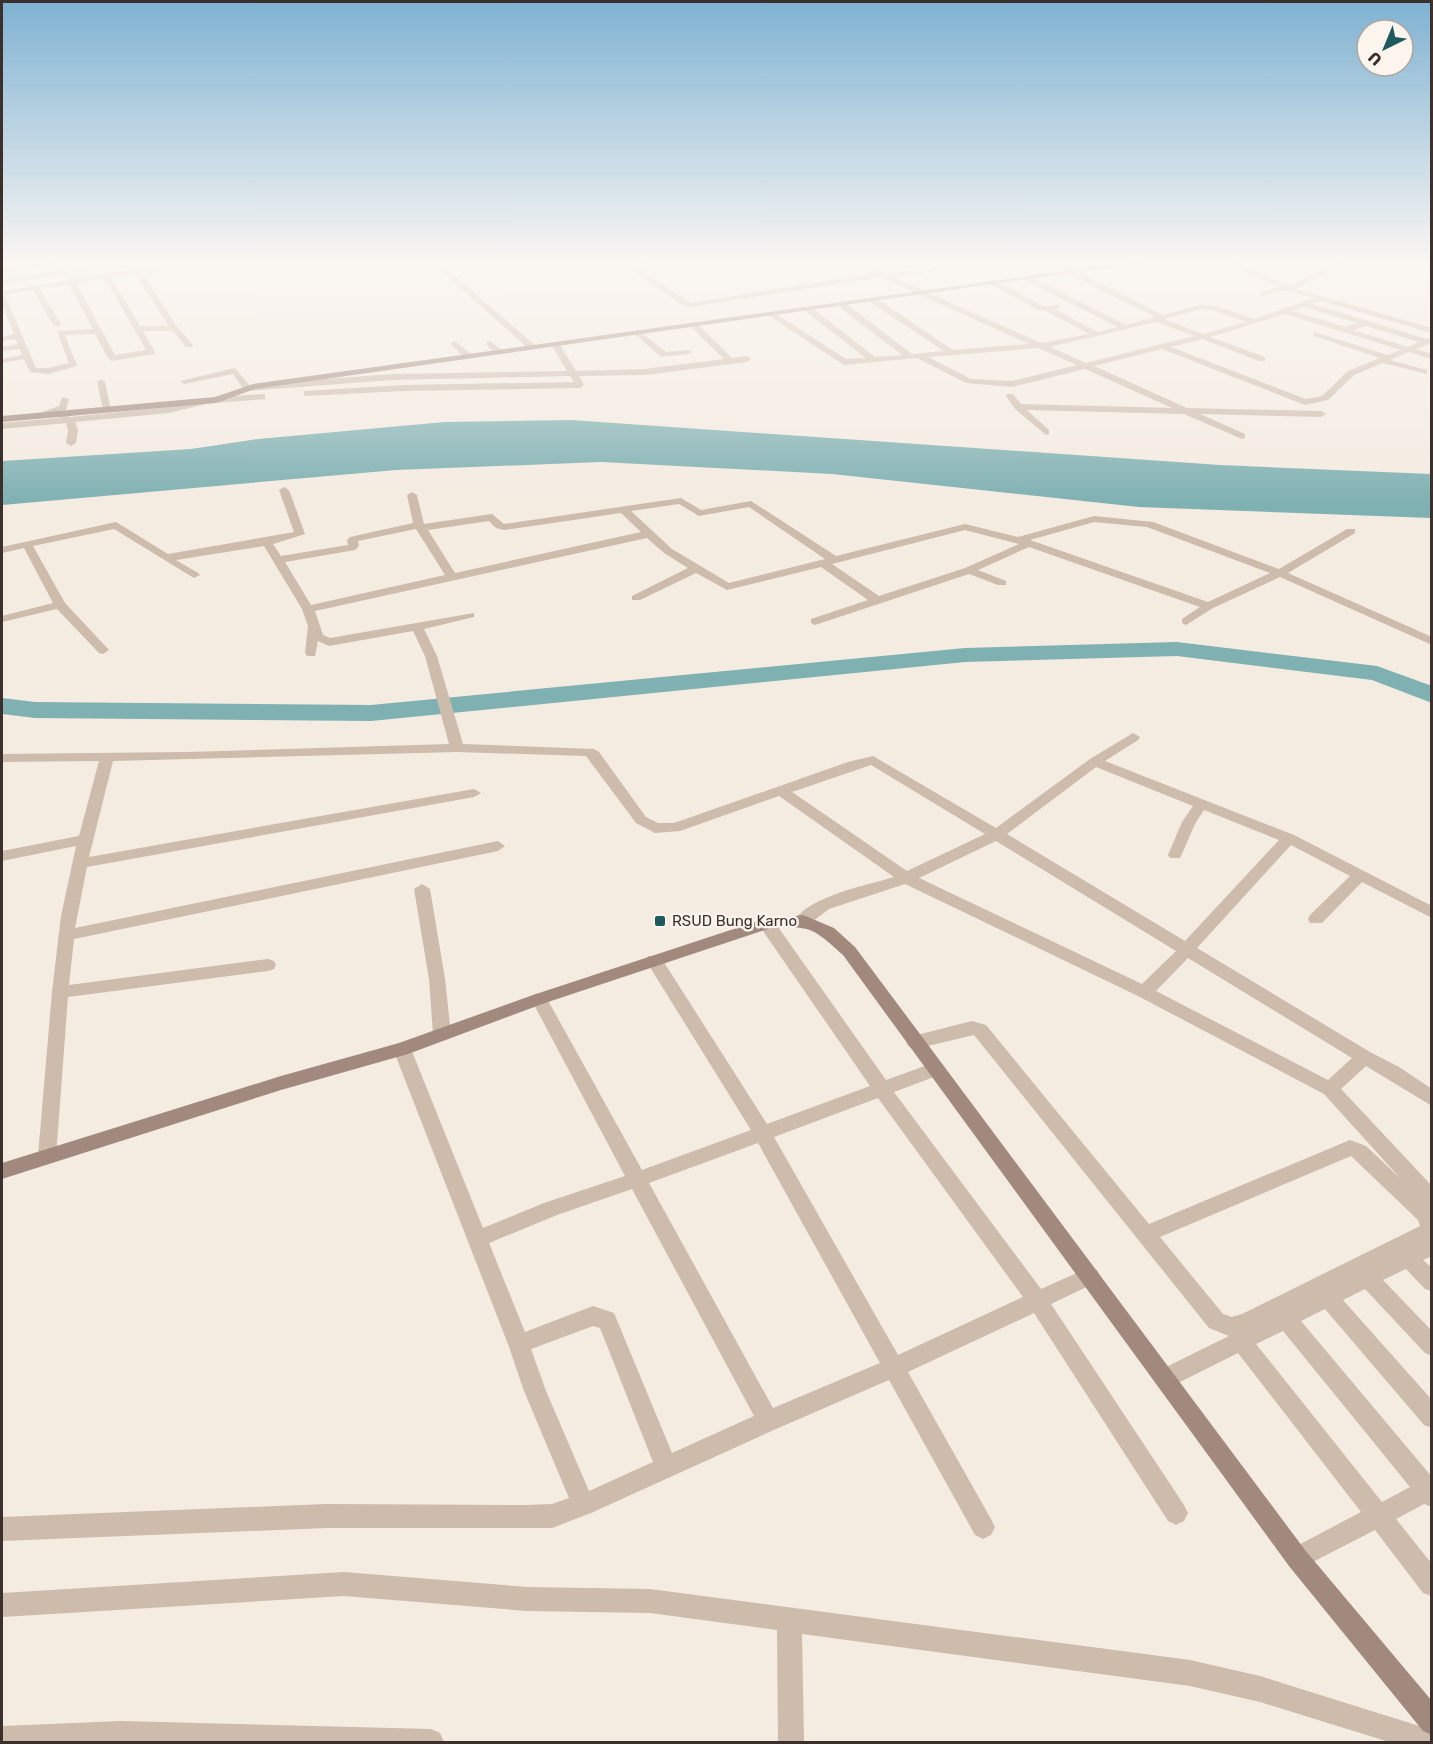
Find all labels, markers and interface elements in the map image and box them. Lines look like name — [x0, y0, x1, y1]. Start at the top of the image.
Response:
north arrow — [1355, 18, 1415, 78]
text: U — [1364, 48, 1386, 70]
place label: RSUD Bung Karno — [672, 912, 797, 930]
marker: RSUD Bung Karno — [653, 914, 667, 928]

